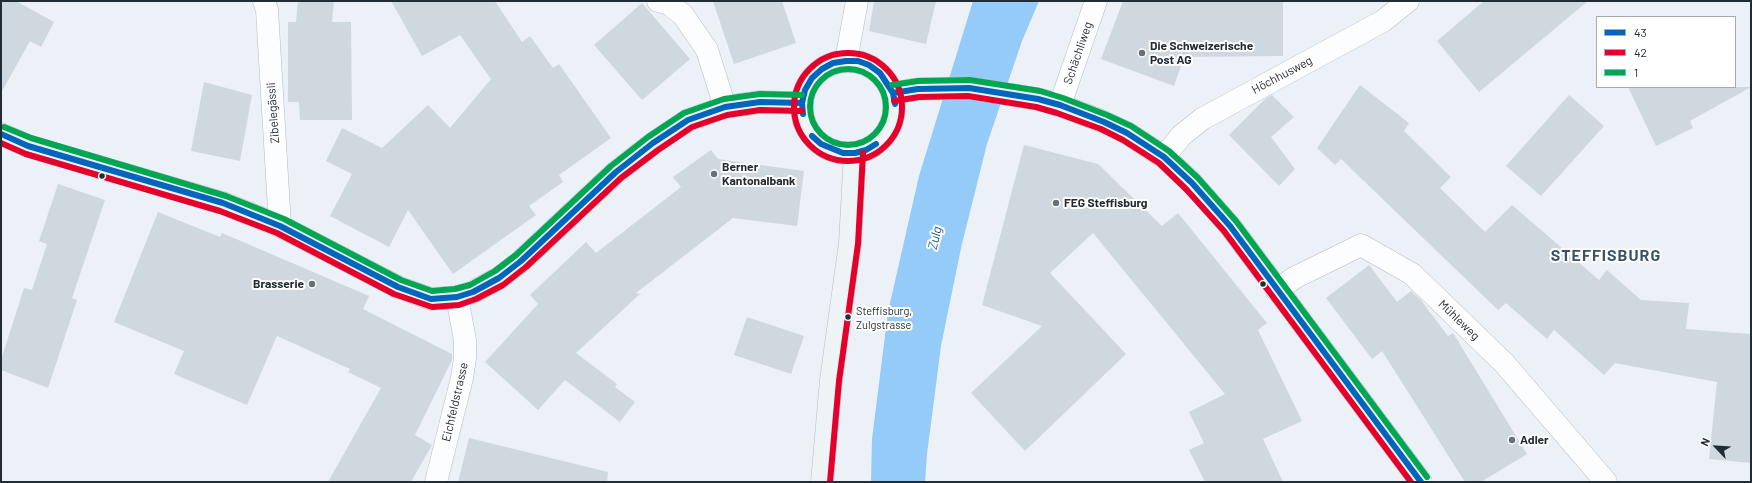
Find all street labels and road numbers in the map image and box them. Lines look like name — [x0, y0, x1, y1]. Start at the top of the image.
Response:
street label: Schächliweg — [1061, 20, 1095, 86]
street label: Höchhusweg — [1249, 53, 1315, 97]
street label: Zibelegässli — [264, 82, 282, 144]
street label: Mühleweg — [1435, 297, 1483, 343]
street label: Eichfeldstrasse — [439, 361, 471, 443]

